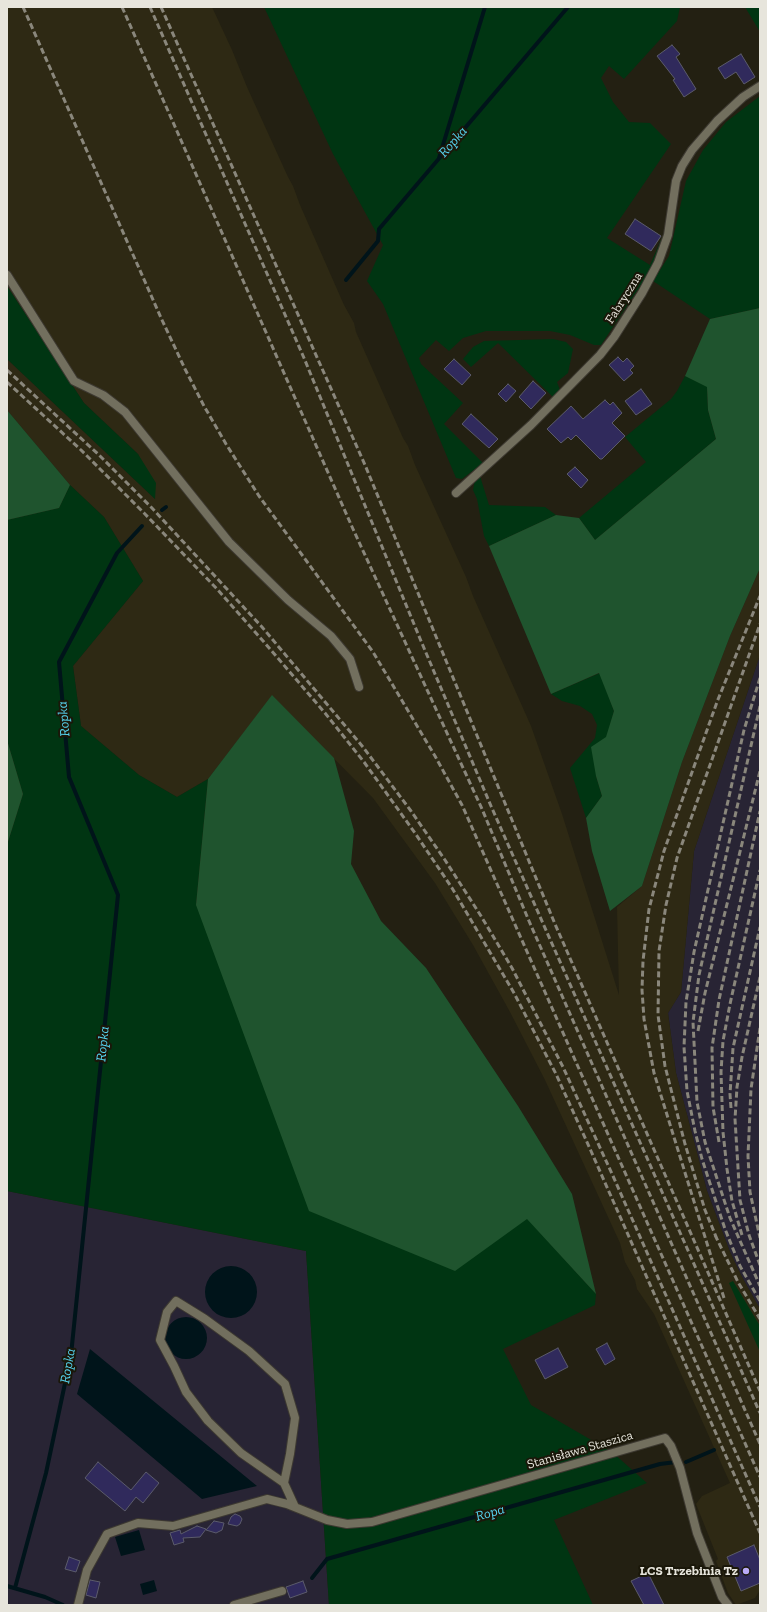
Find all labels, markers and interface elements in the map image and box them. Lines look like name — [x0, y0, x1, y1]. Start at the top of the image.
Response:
water label: Ropka — [435, 123, 471, 161]
street label: Fabryczna — [602, 269, 646, 327]
water label: Ropka — [54, 701, 74, 737]
water label: Ropka — [93, 1026, 113, 1062]
water label: Ropka — [57, 1347, 79, 1385]
street label: Stanisława Staszica — [525, 1427, 635, 1473]
water label: Ropa — [474, 1501, 506, 1525]
place label: LCS Trzebinia Tz — [640, 1563, 738, 1579]
marker: LCS Trzebinia Tz — [741, 1566, 751, 1576]

